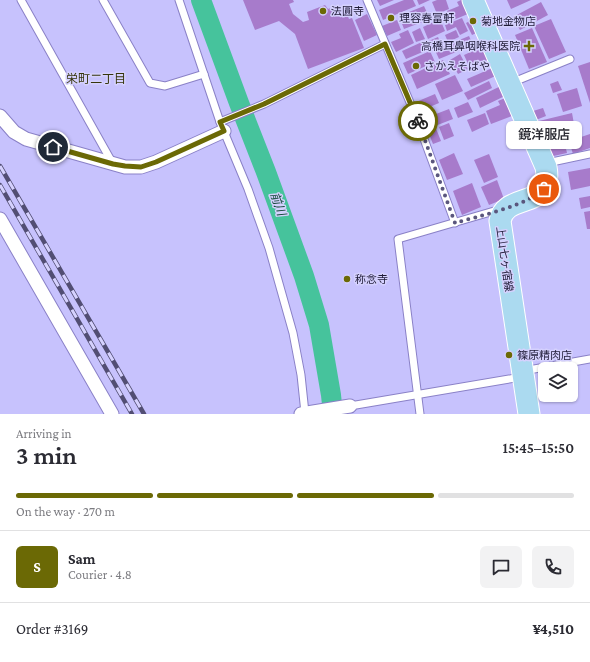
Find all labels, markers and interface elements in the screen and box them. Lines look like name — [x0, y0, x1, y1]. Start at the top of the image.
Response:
place label: 法圓寺 — [331, 5, 364, 17]
marker: 法圓寺 — [318, 6, 328, 16]
place label: 理容春富軒 — [399, 12, 455, 24]
marker: 理容春富軒 — [386, 13, 396, 23]
place label: 菊地金物店 — [481, 15, 536, 27]
marker: 菊地金物店 — [468, 16, 478, 26]
place label: 高橋耳鼻咽喉科医院 — [421, 40, 520, 52]
marker: 高橋耳鼻咽喉科医院 — [523, 40, 535, 52]
place label: さかえそばや — [424, 60, 490, 72]
marker: さかえそばや — [411, 61, 421, 71]
district label: 栄町二丁目 — [66, 72, 126, 86]
courier — [398, 101, 438, 141]
icon: bike — [407, 110, 429, 132]
callout: 鏡洋服店 — [506, 121, 582, 149]
text: 鏡洋服店 — [518, 127, 570, 142]
pin — [36, 130, 70, 164]
icon: home — [42, 136, 64, 158]
pin — [527, 172, 561, 206]
icon: bag — [533, 178, 555, 200]
water label: 前川 — [267, 190, 289, 220]
street label: 上山七ヶ宿線 — [494, 225, 516, 293]
place label: 称念寺 — [355, 273, 388, 285]
marker: 称念寺 — [342, 274, 352, 284]
place label: 篠原精肉店 — [517, 349, 572, 361]
marker: 篠原精肉店 — [504, 350, 514, 360]
map controls — [538, 362, 578, 402]
button: layers — [538, 362, 578, 402]
text: Arriving in — [16, 426, 72, 441]
text: 15:45–15:50 — [503, 440, 574, 456]
text: 3 min — [16, 441, 77, 470]
text: On the way · 270 m — [16, 504, 115, 519]
button: chat — [480, 546, 522, 588]
button: phone — [532, 546, 574, 588]
text: Sam — [68, 551, 96, 567]
text: S — [33, 559, 41, 575]
text: Courier · 4.8 — [68, 567, 132, 582]
text: Order #3169 — [16, 621, 88, 637]
text: ¥4,510 — [533, 621, 574, 637]

